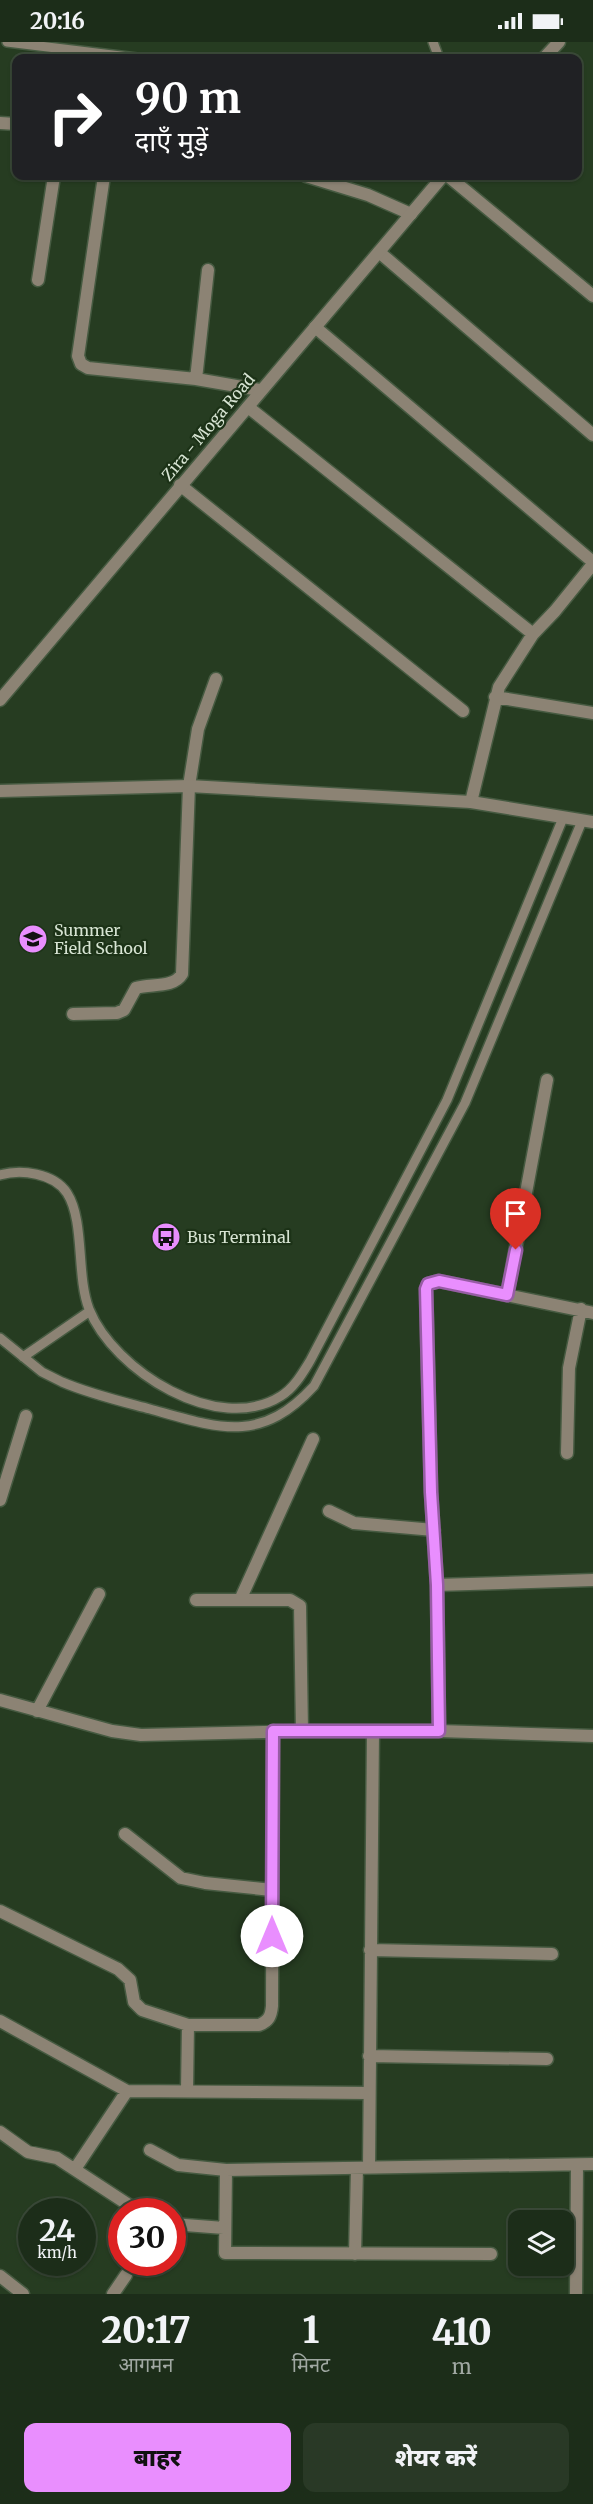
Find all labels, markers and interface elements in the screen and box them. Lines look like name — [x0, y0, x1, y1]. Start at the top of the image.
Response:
text: 20:16 — [30, 7, 85, 35]
text: 90 m — [135, 72, 241, 124]
icon: right — [36, 78, 114, 156]
text: दाएँ मुड़ें — [135, 124, 208, 158]
street label: Zira - Moga Road — [157, 369, 259, 485]
place label: Summer Field School — [54, 920, 147, 958]
school or university icon: Summer Field School — [17, 923, 49, 955]
pin — [490, 1188, 541, 1250]
icon: arrive — [499, 1197, 532, 1230]
bus stop icon: Bus Terminal — [150, 1221, 182, 1253]
place label: Bus Terminal — [187, 1227, 291, 1247]
position arrow — [240, 1904, 304, 1968]
speed limit sign: 30 — [108, 2198, 186, 2276]
map controls — [508, 2210, 574, 2276]
button: layers — [508, 2210, 574, 2276]
text: 24 — [39, 2211, 75, 2249]
text: km/h — [37, 2243, 77, 2262]
text: 20:17 — [101, 2308, 191, 2353]
text: 1 — [303, 2308, 319, 2353]
text: 410 — [431, 2310, 492, 2355]
text: आगमन — [119, 2352, 173, 2377]
text: मिनट — [292, 2352, 330, 2377]
text: m — [452, 2354, 472, 2379]
button: बाहर — [24, 2423, 291, 2492]
button: शेयर करें — [303, 2423, 569, 2492]

